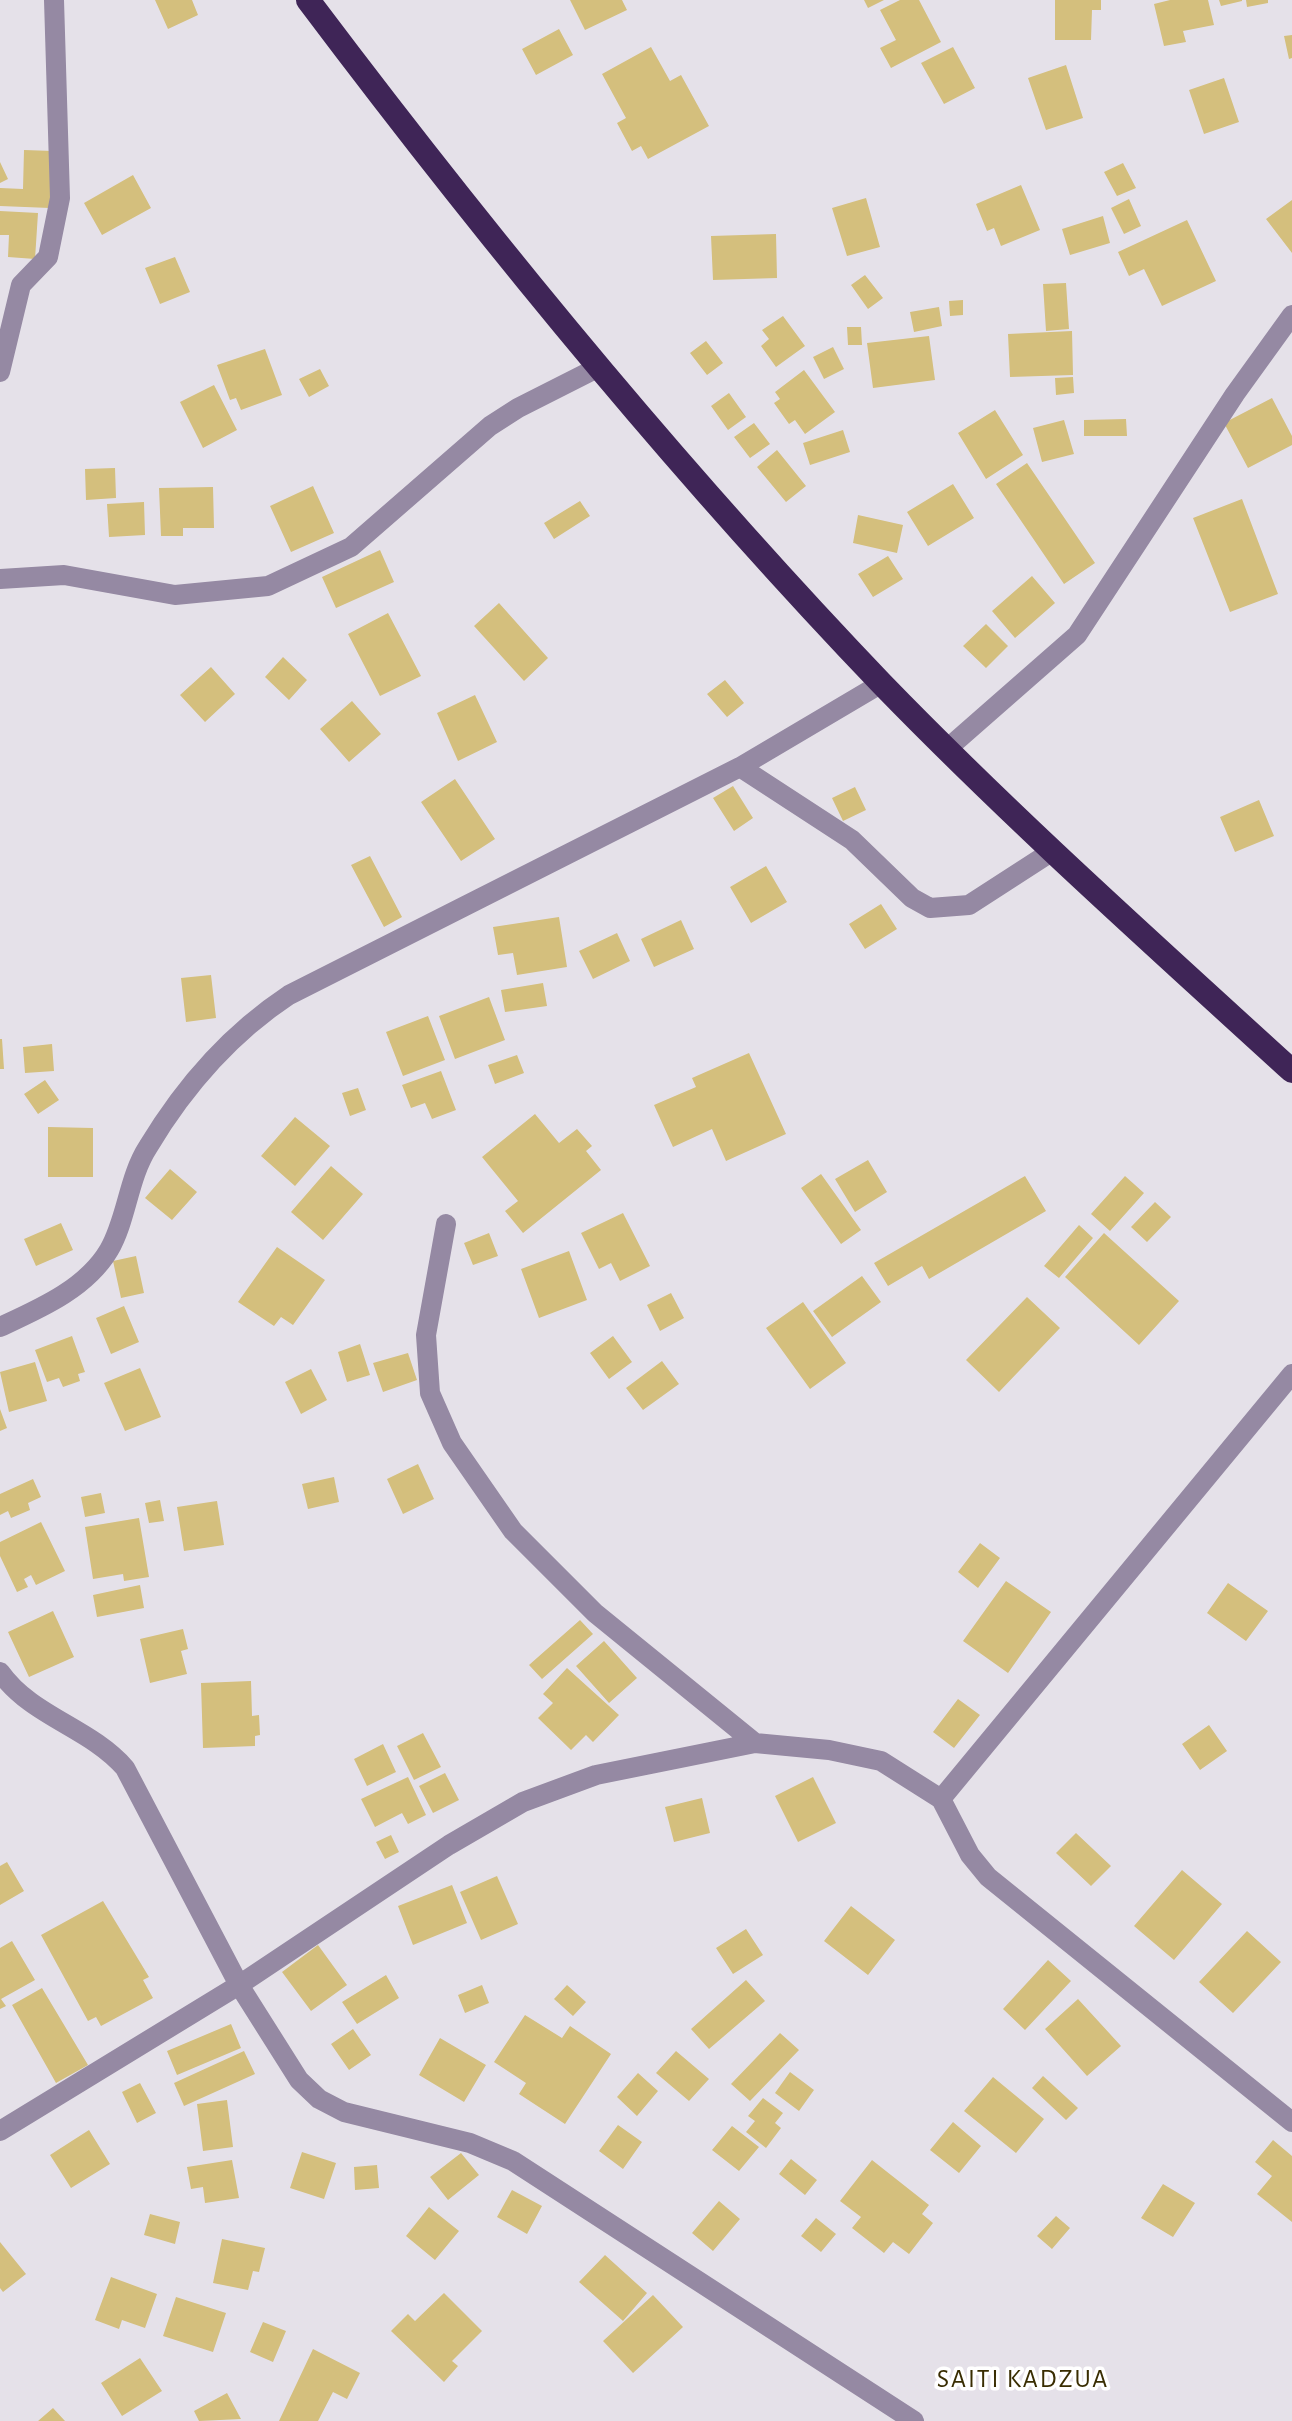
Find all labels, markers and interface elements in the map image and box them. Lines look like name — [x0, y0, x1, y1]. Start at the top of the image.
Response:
district label: SAITI KADZUA — [937, 2363, 1109, 2395]

